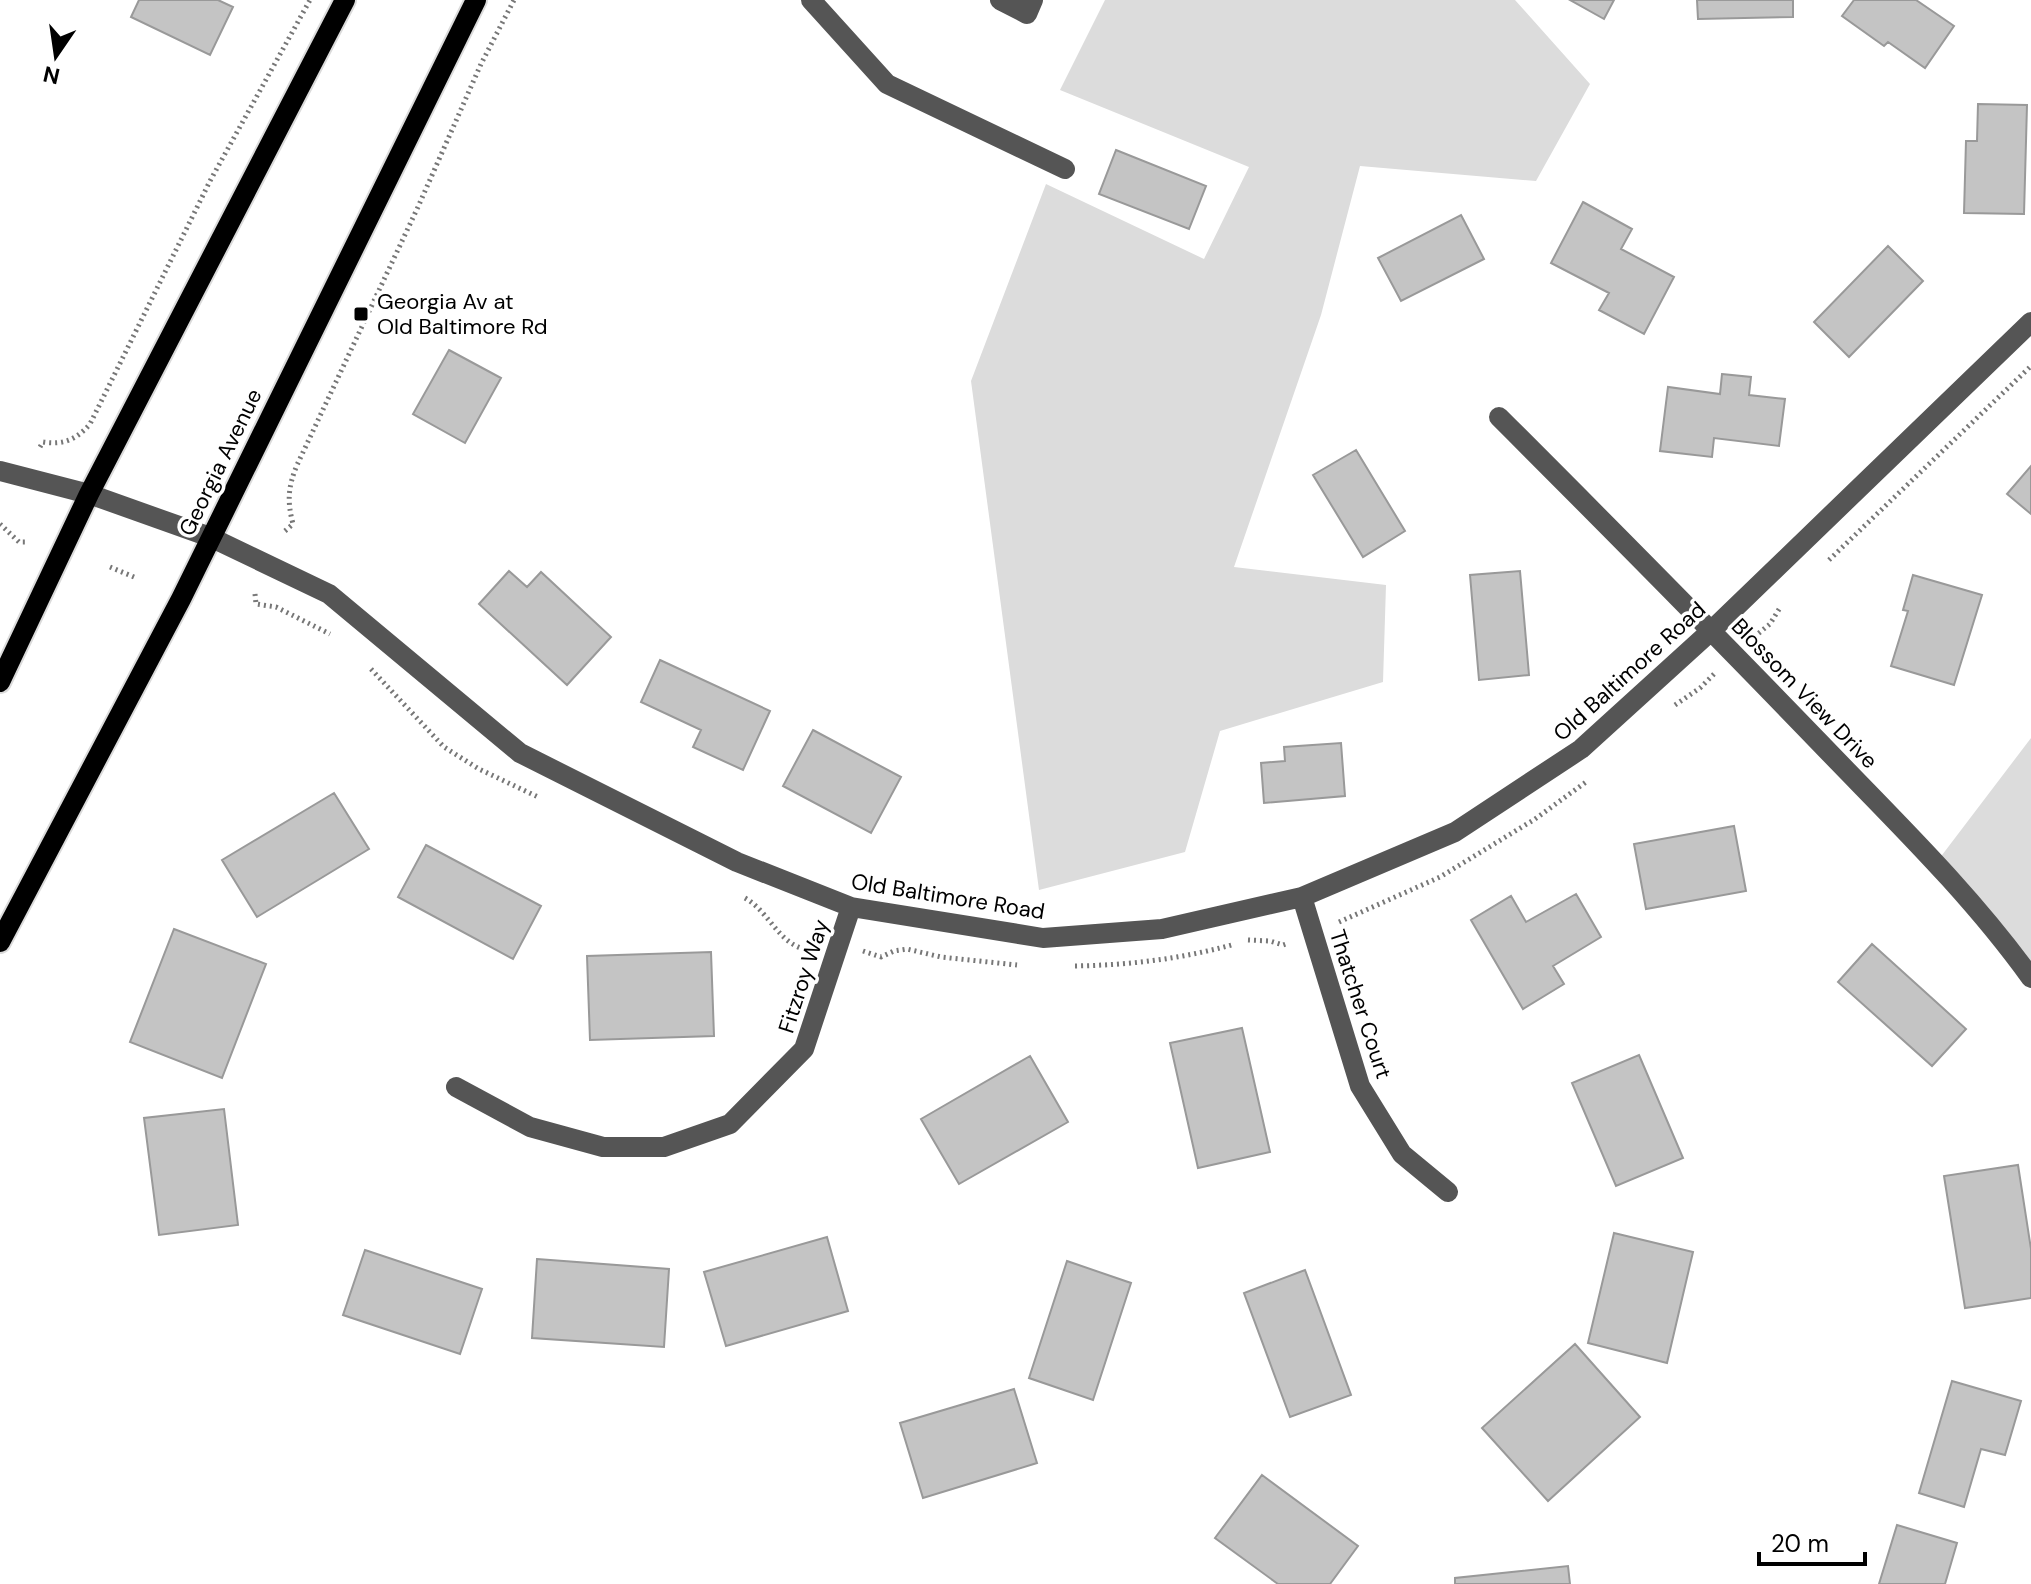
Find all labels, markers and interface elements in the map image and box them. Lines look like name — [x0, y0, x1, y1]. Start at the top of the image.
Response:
north arrow — [16, 16, 96, 96]
text: N — [41, 59, 63, 91]
place label: Georgia Av at Old Baltimore Rd — [377, 287, 548, 341]
marker: Georgia Av at Old Baltimore Rd — [352, 305, 370, 323]
street label: Georgia Avenue — [172, 384, 269, 541]
street label: Old Baltimore Road — [1547, 595, 1712, 748]
street label: Blossom View Drive — [1725, 612, 1884, 775]
street label: Old Baltimore Road — [849, 867, 1047, 926]
street label: Fitzroy Way — [771, 916, 835, 1037]
street label: Thatcher Court — [1323, 926, 1398, 1082]
scale bar — [1759, 1516, 1865, 1566]
text: 20 m — [1771, 1528, 1829, 1559]

